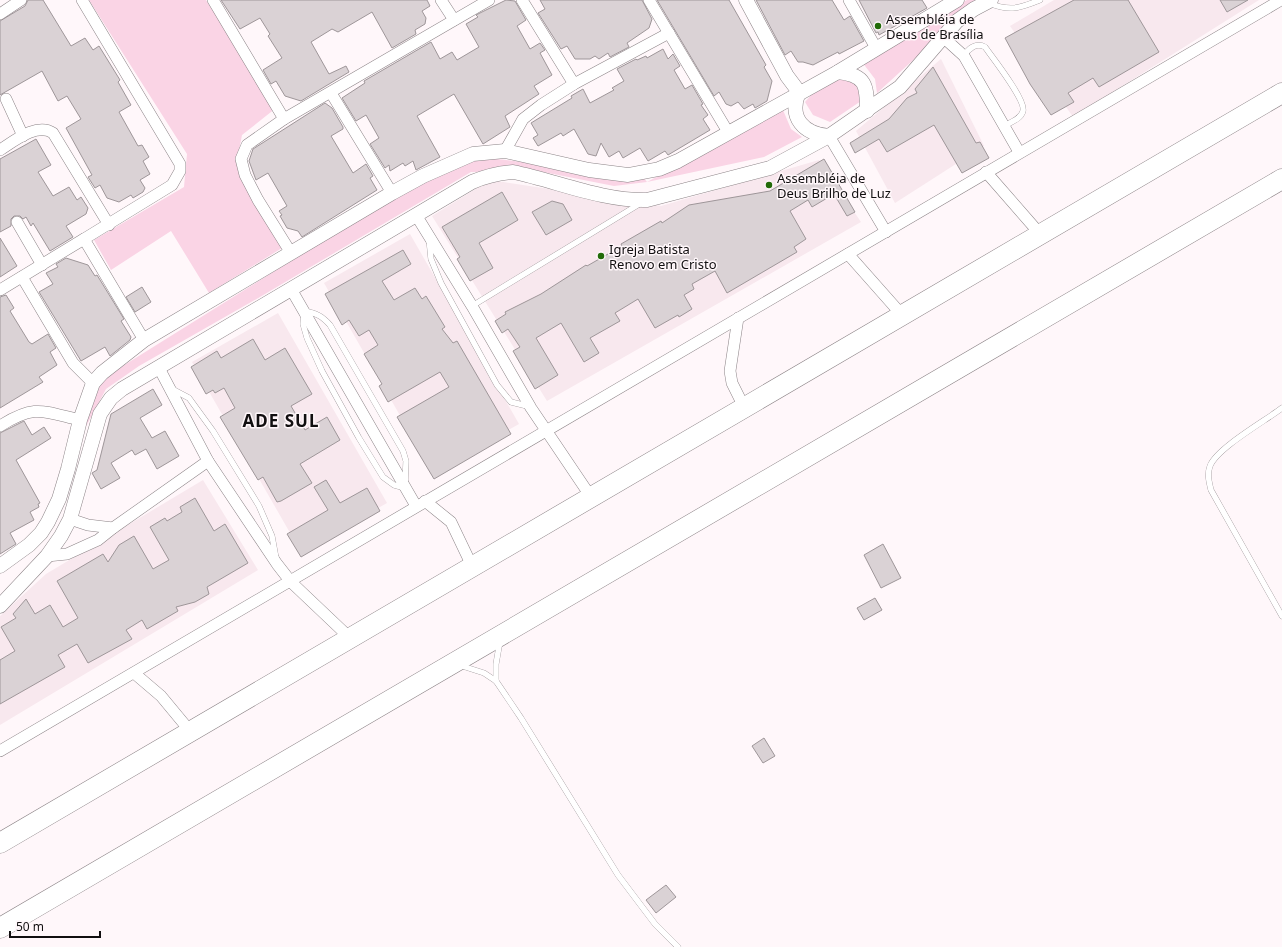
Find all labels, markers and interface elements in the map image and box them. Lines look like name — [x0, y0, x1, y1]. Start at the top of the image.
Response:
place label: Assembléia de Deus de Brasília — [886, 10, 984, 43]
marker: Assembléia de Deus de Brasília — [873, 21, 883, 31]
place label: Assembléia de Deus Brilho de Luz — [777, 169, 891, 202]
marker: Assembléia de Deus Brilho de Luz — [764, 180, 774, 190]
place label: Igreja Batista Renovo em Cristo — [609, 240, 717, 273]
marker: Igreja Batista Renovo em Cristo — [596, 251, 606, 261]
district label: ADE SUL — [243, 409, 319, 432]
scale bar — [10, 913, 100, 939]
text: 50 m — [16, 918, 44, 935]

